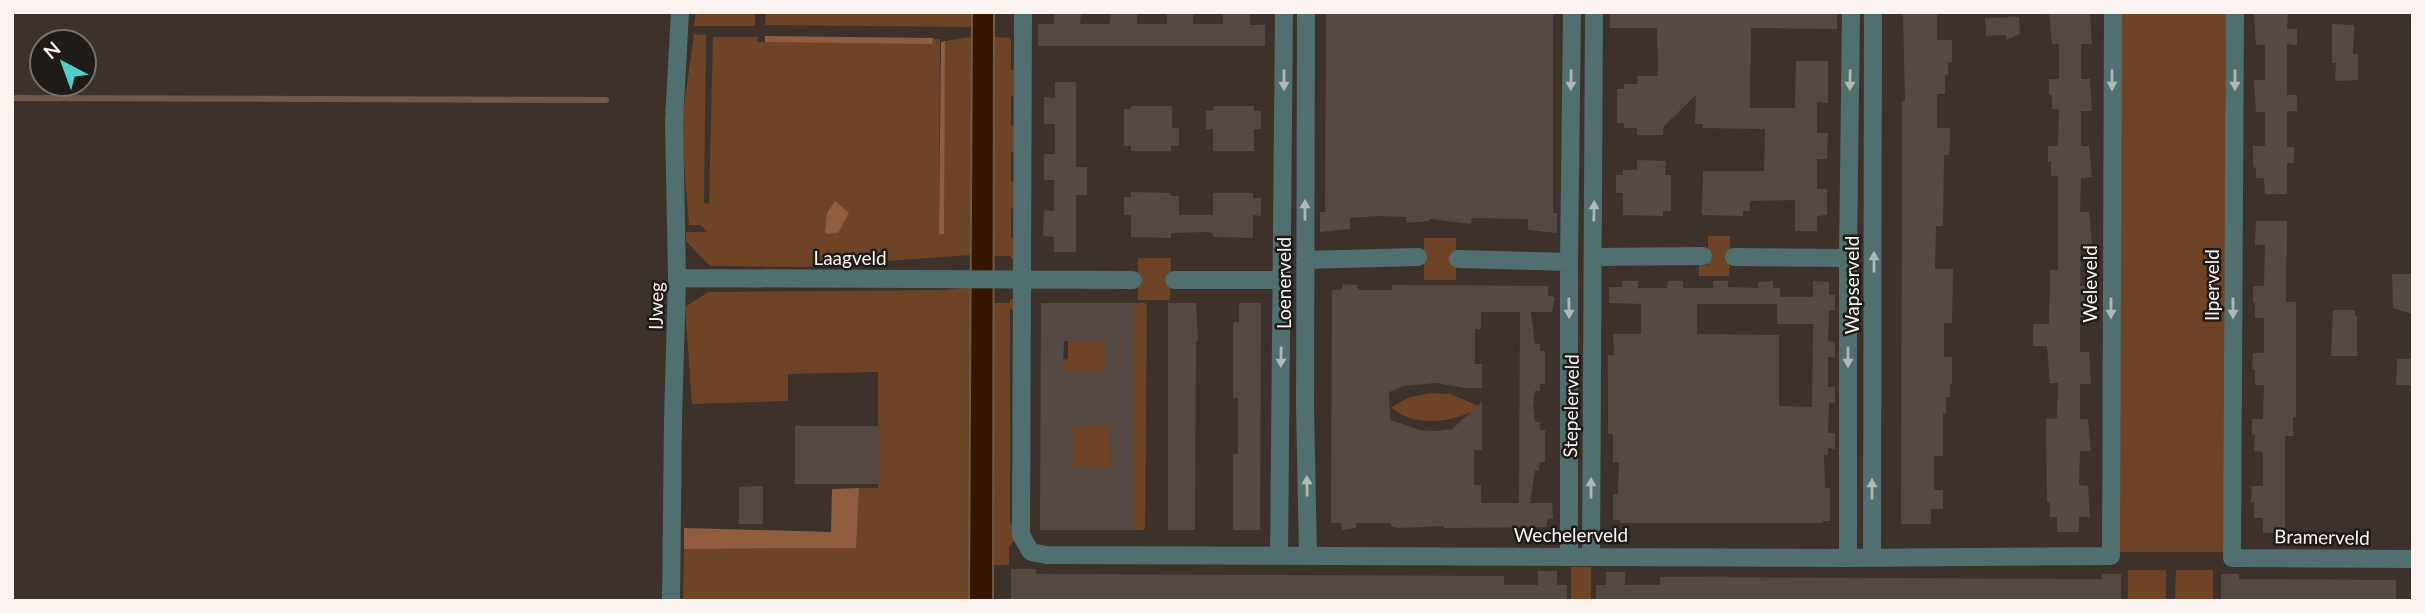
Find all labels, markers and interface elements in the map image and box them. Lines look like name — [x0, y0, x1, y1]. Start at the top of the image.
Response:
north arrow — [28, 28, 98, 98]
text: N — [38, 36, 65, 63]
one-way arrow — [1278, 70, 1290, 92]
one-way arrow — [1566, 70, 1577, 92]
one-way arrow — [1844, 70, 1856, 92]
one-way arrow — [2106, 70, 2118, 92]
one-way arrow — [2229, 70, 2241, 92]
one-way arrow — [1299, 198, 1311, 220]
one-way arrow — [1588, 200, 1599, 222]
street label: Wapserveld — [1840, 236, 1863, 334]
street label: Loenerveld — [1272, 237, 1295, 329]
street label: Weleveld — [2078, 245, 2101, 323]
street label: Laagveld — [813, 246, 887, 269]
street label: Ilperveld — [2200, 249, 2223, 321]
one-way arrow — [1868, 251, 1880, 273]
street label: IJweg — [644, 282, 667, 330]
one-way arrow — [1563, 297, 1575, 319]
one-way arrow — [2105, 297, 2117, 319]
one-way arrow — [2227, 297, 2239, 319]
one-way arrow — [1275, 346, 1287, 368]
one-way arrow — [1843, 346, 1854, 368]
street label: Stepelerveld — [1558, 354, 1583, 458]
one-way arrow — [1301, 475, 1312, 497]
one-way arrow — [1585, 477, 1597, 499]
one-way arrow — [1866, 478, 1878, 500]
street label: Wechelerveld — [1514, 523, 1628, 546]
street label: Bramerveld — [2274, 524, 2370, 549]

